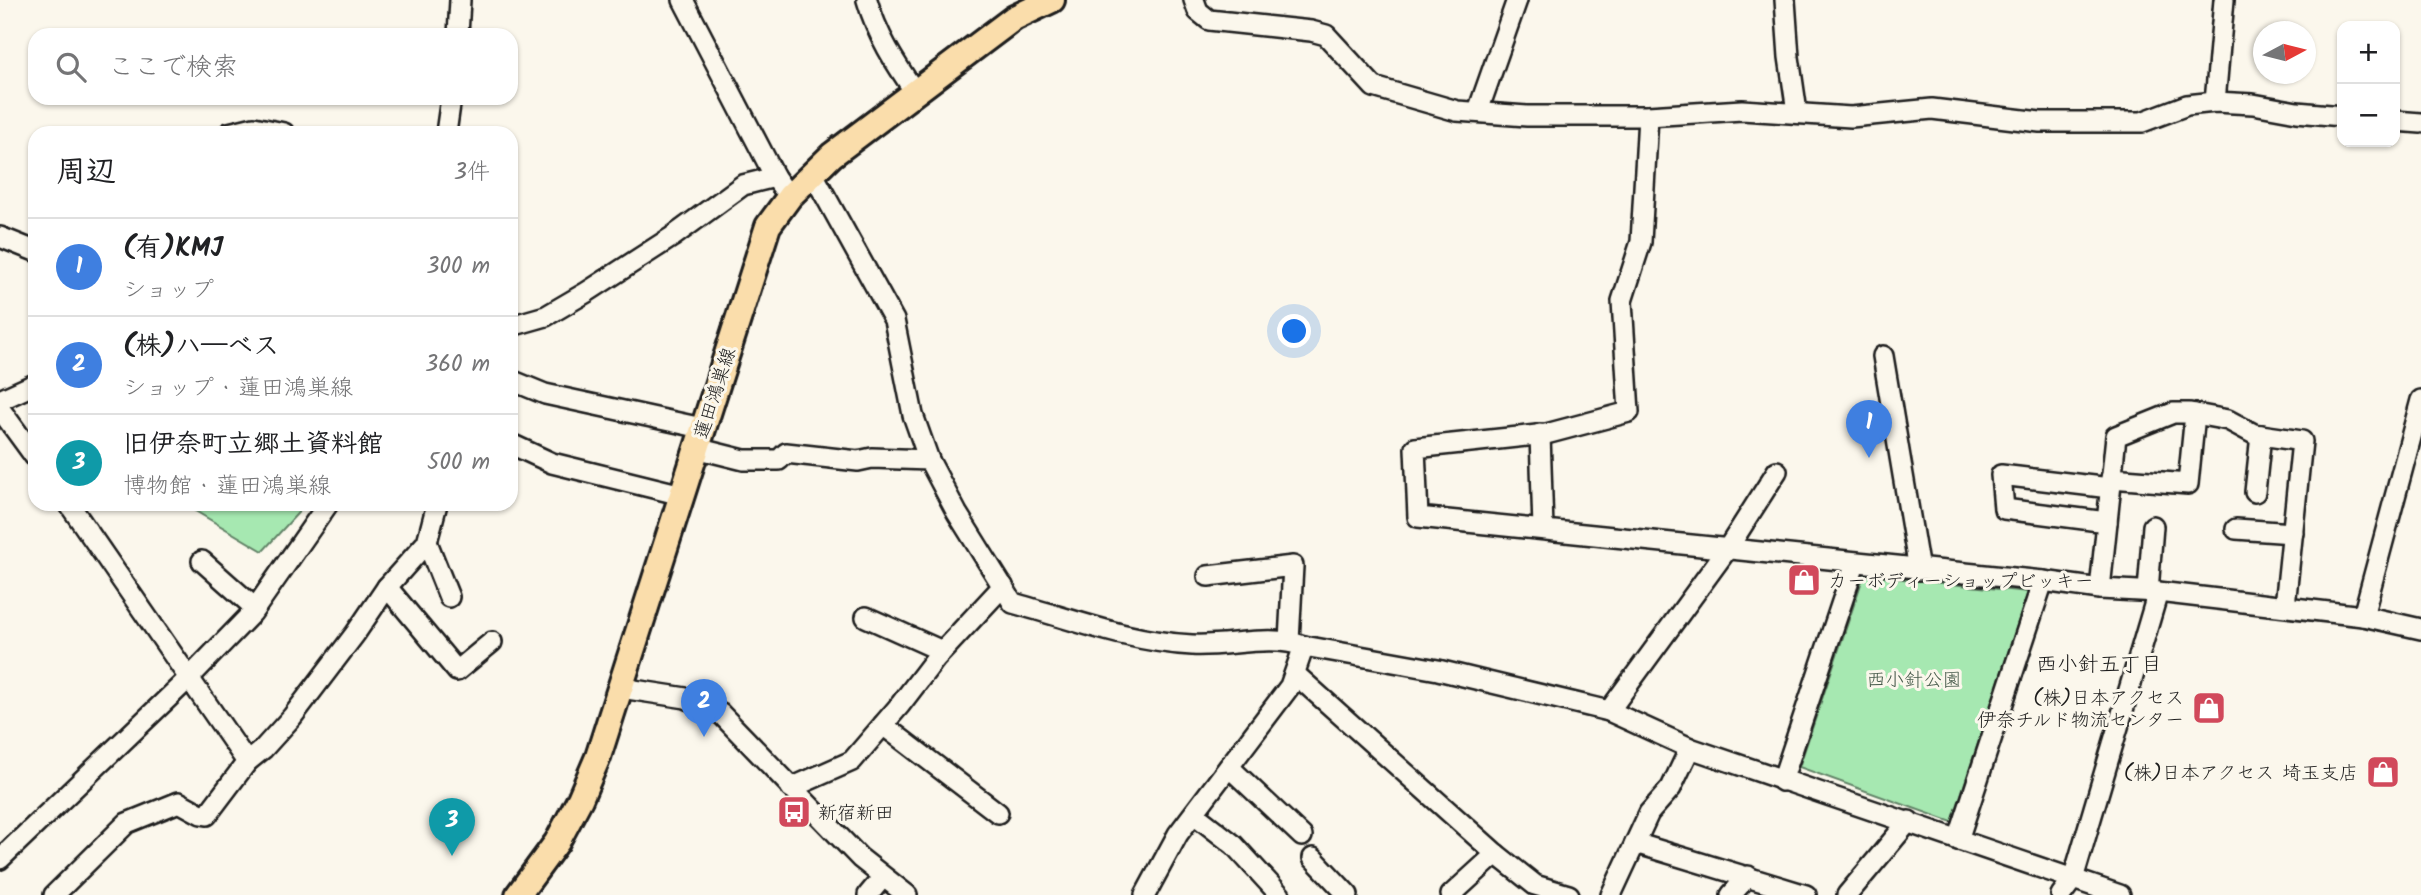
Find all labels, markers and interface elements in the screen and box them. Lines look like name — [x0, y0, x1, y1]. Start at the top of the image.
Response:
north arrow — [2253, 21, 2316, 84]
map controls — [2337, 21, 2400, 147]
button: + — [2337, 21, 2400, 84]
search box — [28, 28, 518, 105]
text: ここで検索 — [108, 47, 238, 89]
icon: search — [52, 48, 90, 86]
button: − — [2337, 84, 2400, 147]
text: 周辺 — [56, 149, 116, 197]
text: 3件 — [454, 155, 490, 191]
text: (有)KMJ — [123, 228, 223, 270]
text: 1 — [76, 249, 82, 285]
text: 300 m — [426, 249, 490, 285]
text: ショップ — [123, 273, 214, 309]
your location — [1277, 314, 1311, 348]
text: (株)ハ―ベス — [123, 326, 279, 368]
street label: 蓮田鴻巣線 — [687, 344, 745, 443]
text: 2 — [72, 347, 86, 383]
text: 360 m — [425, 347, 490, 383]
text: ショップ · 蓮田鴻巣線 — [123, 371, 353, 407]
pin: 1 — [1846, 400, 1892, 458]
text: 旧伊奈町立郷土資料館 — [123, 424, 383, 466]
text: 3 — [73, 445, 85, 481]
text: 500 m — [427, 445, 490, 481]
text: 博物館 · 蓮田鴻巣線 — [123, 469, 331, 505]
shop icon: カーボディーショップビッキー — [1785, 561, 1823, 599]
place label: カーボディーショップビッキー — [1828, 567, 2094, 597]
district label: 西小針五丁目 — [2036, 649, 2162, 682]
park label: 西小針公園 — [1866, 666, 1962, 696]
pin: 2 — [681, 679, 727, 737]
place label: (株)日本アクセス 伊奈チルド物流センター — [1977, 684, 2184, 736]
shop icon: (株)日本アクセス 伊奈チルド物流センター — [2190, 689, 2228, 727]
shop icon: (株)日本アクセス 埼玉支店 — [2364, 753, 2402, 791]
place label: (株)日本アクセス 埼玉支店 — [2124, 759, 2358, 789]
bus stop icon: 新宿新田 — [775, 793, 813, 831]
pin: 3 — [429, 798, 475, 856]
place label: 新宿新田 — [818, 799, 894, 829]

